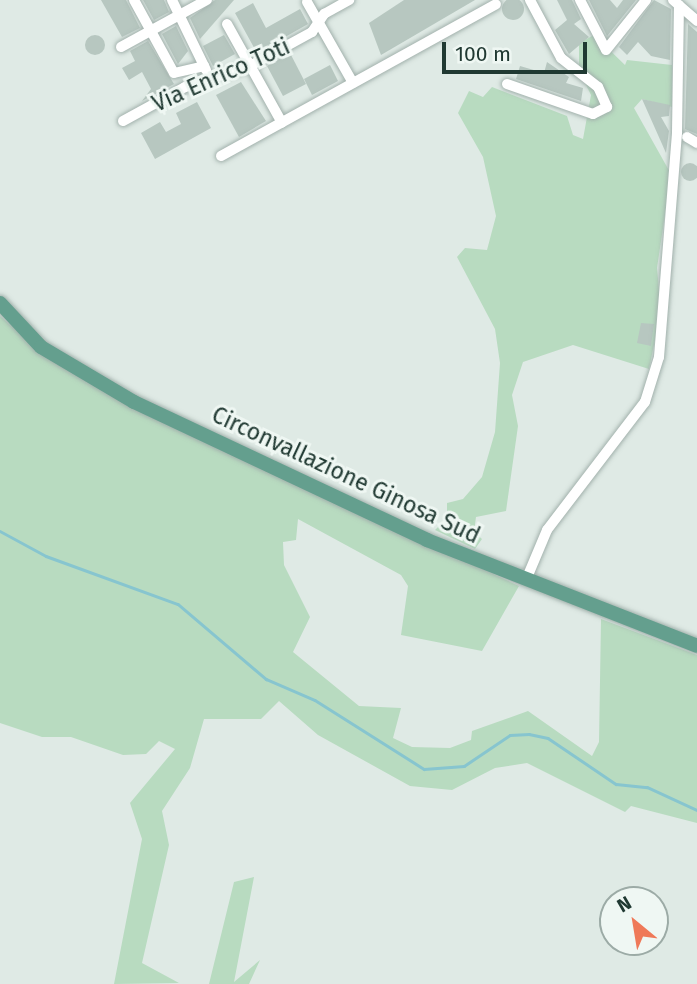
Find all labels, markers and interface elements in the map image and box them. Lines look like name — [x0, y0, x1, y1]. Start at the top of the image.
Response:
scale bar — [445, 28, 590, 72]
street label: Via Enrico Toti — [148, 32, 294, 118]
text: 100 m — [455, 41, 511, 67]
street label: Circonvallazione Ginosa Sud — [208, 401, 484, 549]
north arrow — [599, 886, 669, 956]
text: N — [613, 891, 635, 917]

